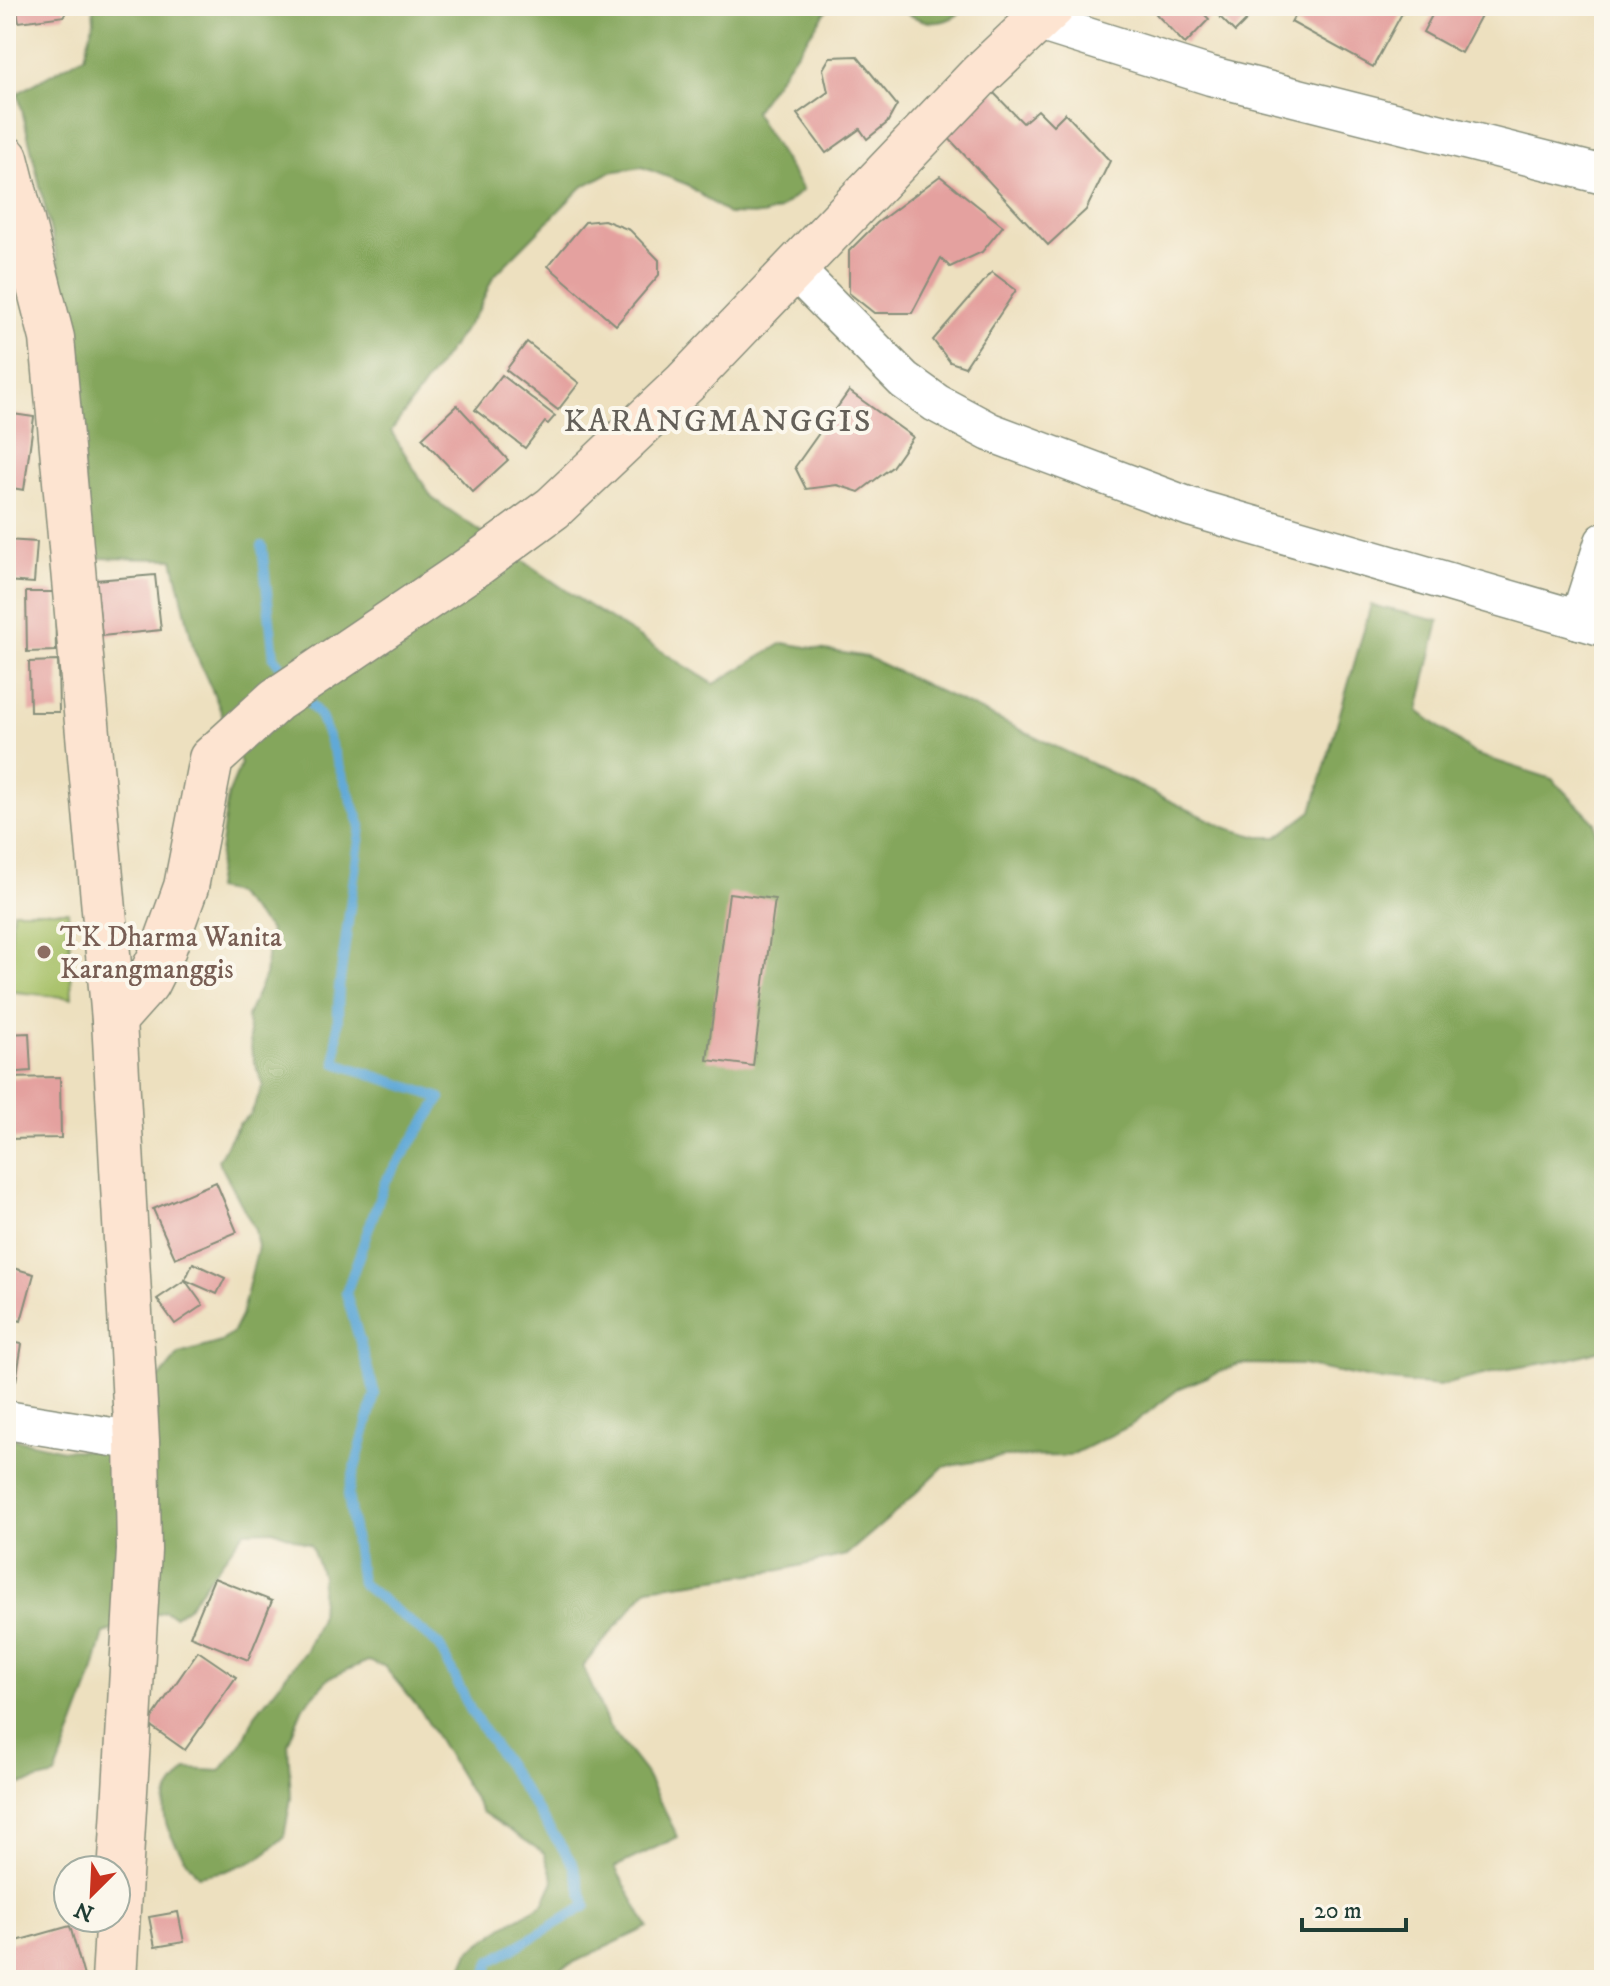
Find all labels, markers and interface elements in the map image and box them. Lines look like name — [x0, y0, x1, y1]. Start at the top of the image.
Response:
district label: KARANGMANGGIS — [563, 402, 873, 442]
place label: TK Dharma Wanita Karangmanggis — [60, 920, 282, 987]
marker: TK Dharma Wanita Karangmanggis — [35, 943, 53, 961]
north arrow — [52, 1854, 132, 1934]
scale bar — [1302, 1882, 1406, 1932]
text: N — [71, 1895, 98, 1927]
text: 20 m — [1314, 1896, 1362, 1926]

